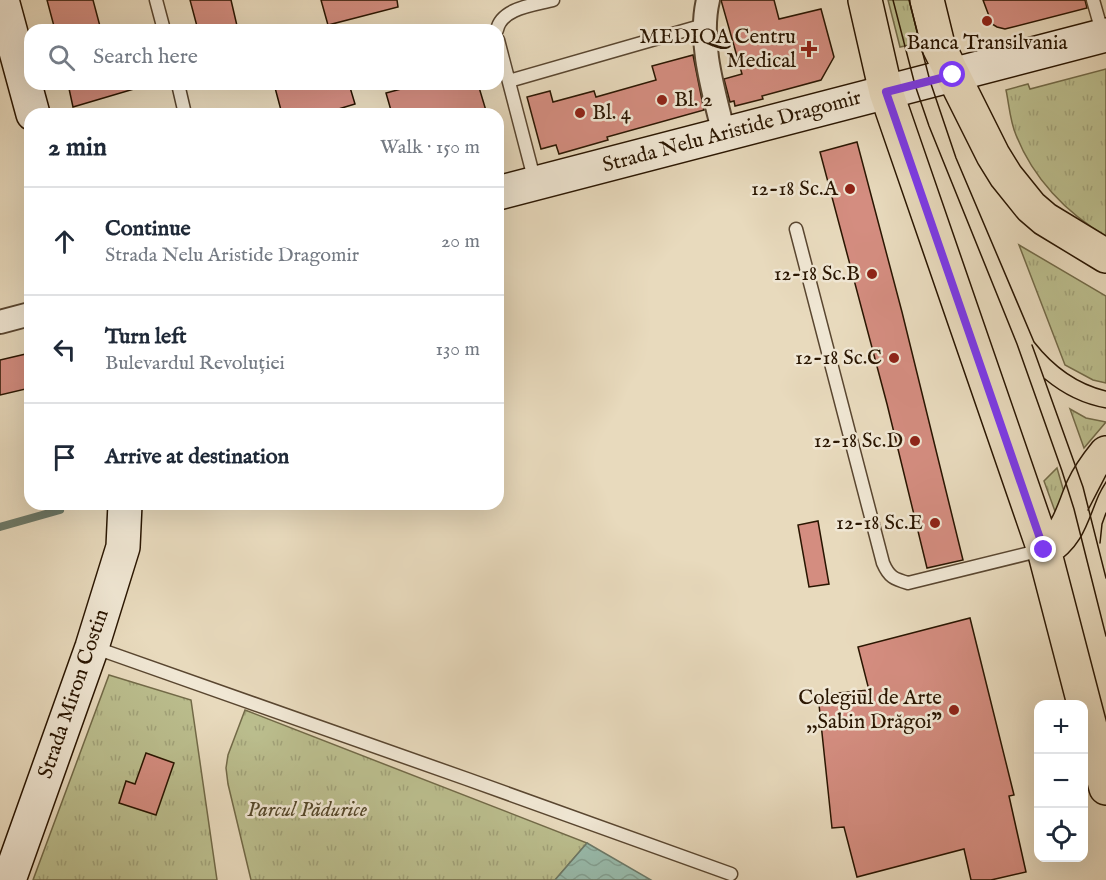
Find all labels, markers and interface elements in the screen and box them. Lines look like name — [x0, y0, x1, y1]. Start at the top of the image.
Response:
marker: Banca Transilvania — [980, 14, 994, 28]
search box — [24, 24, 504, 90]
place label: MEDIQA Centru Medical — [639, 24, 796, 75]
place label: Banca Transilvania — [906, 30, 1069, 57]
marker: MEDIQA Centru Medical — [800, 40, 818, 58]
icon: search — [45, 41, 78, 74]
text: Search here — [93, 43, 198, 71]
route start — [939, 61, 965, 87]
street label: Strada Nelu Aristide Dragomir — [600, 84, 865, 180]
place label: Bl. 2 — [674, 87, 713, 114]
marker: Bl. 2 — [655, 93, 669, 107]
place label: Bl. 4 — [592, 100, 632, 127]
marker: Bl. 4 — [573, 106, 587, 120]
text: 2 min — [48, 131, 107, 164]
text: Walk · 150 m — [380, 135, 480, 160]
place label: 12-18 Sc.A — [751, 176, 839, 203]
marker: 12-18 Sc.A — [843, 182, 857, 196]
text: Continue — [105, 215, 191, 243]
icon: ahead — [48, 225, 81, 258]
text: 20 m — [441, 229, 480, 254]
text: Strada Nelu Aristide Dragomir — [105, 243, 359, 268]
place label: 12-18 Sc.B — [774, 261, 860, 288]
marker: 12-18 Sc.B — [865, 267, 879, 281]
text: Turn left — [105, 323, 187, 351]
icon: left — [48, 333, 81, 366]
text: 130 m — [435, 337, 480, 362]
place label: 12-18 Sc.C — [795, 345, 882, 372]
text: Bulevardul Revoluției — [105, 351, 285, 376]
marker: 12-18 Sc.C — [887, 351, 901, 365]
place label: 12-18 Sc.D — [814, 428, 903, 455]
marker: 12-18 Sc.D — [908, 434, 922, 448]
icon: arrive — [48, 441, 81, 474]
text: Arrive at destination — [105, 443, 289, 471]
place label: 12-18 Sc.E — [836, 510, 923, 537]
marker: 12-18 Sc.E — [928, 516, 942, 530]
route end — [1030, 536, 1056, 562]
street label: Strada Miron Costin — [32, 606, 116, 782]
place label: Colegiul de Arte ,,Sabin Drăgoi" — [798, 685, 942, 736]
map controls — [1034, 700, 1088, 862]
button: + — [1034, 700, 1088, 754]
marker: Colegiul de Arte ,,Sabin Drăgoi" — [947, 703, 961, 717]
button: − — [1034, 754, 1088, 808]
park label: Parcul Pădurice — [247, 797, 367, 824]
button: locate — [1034, 808, 1088, 862]

